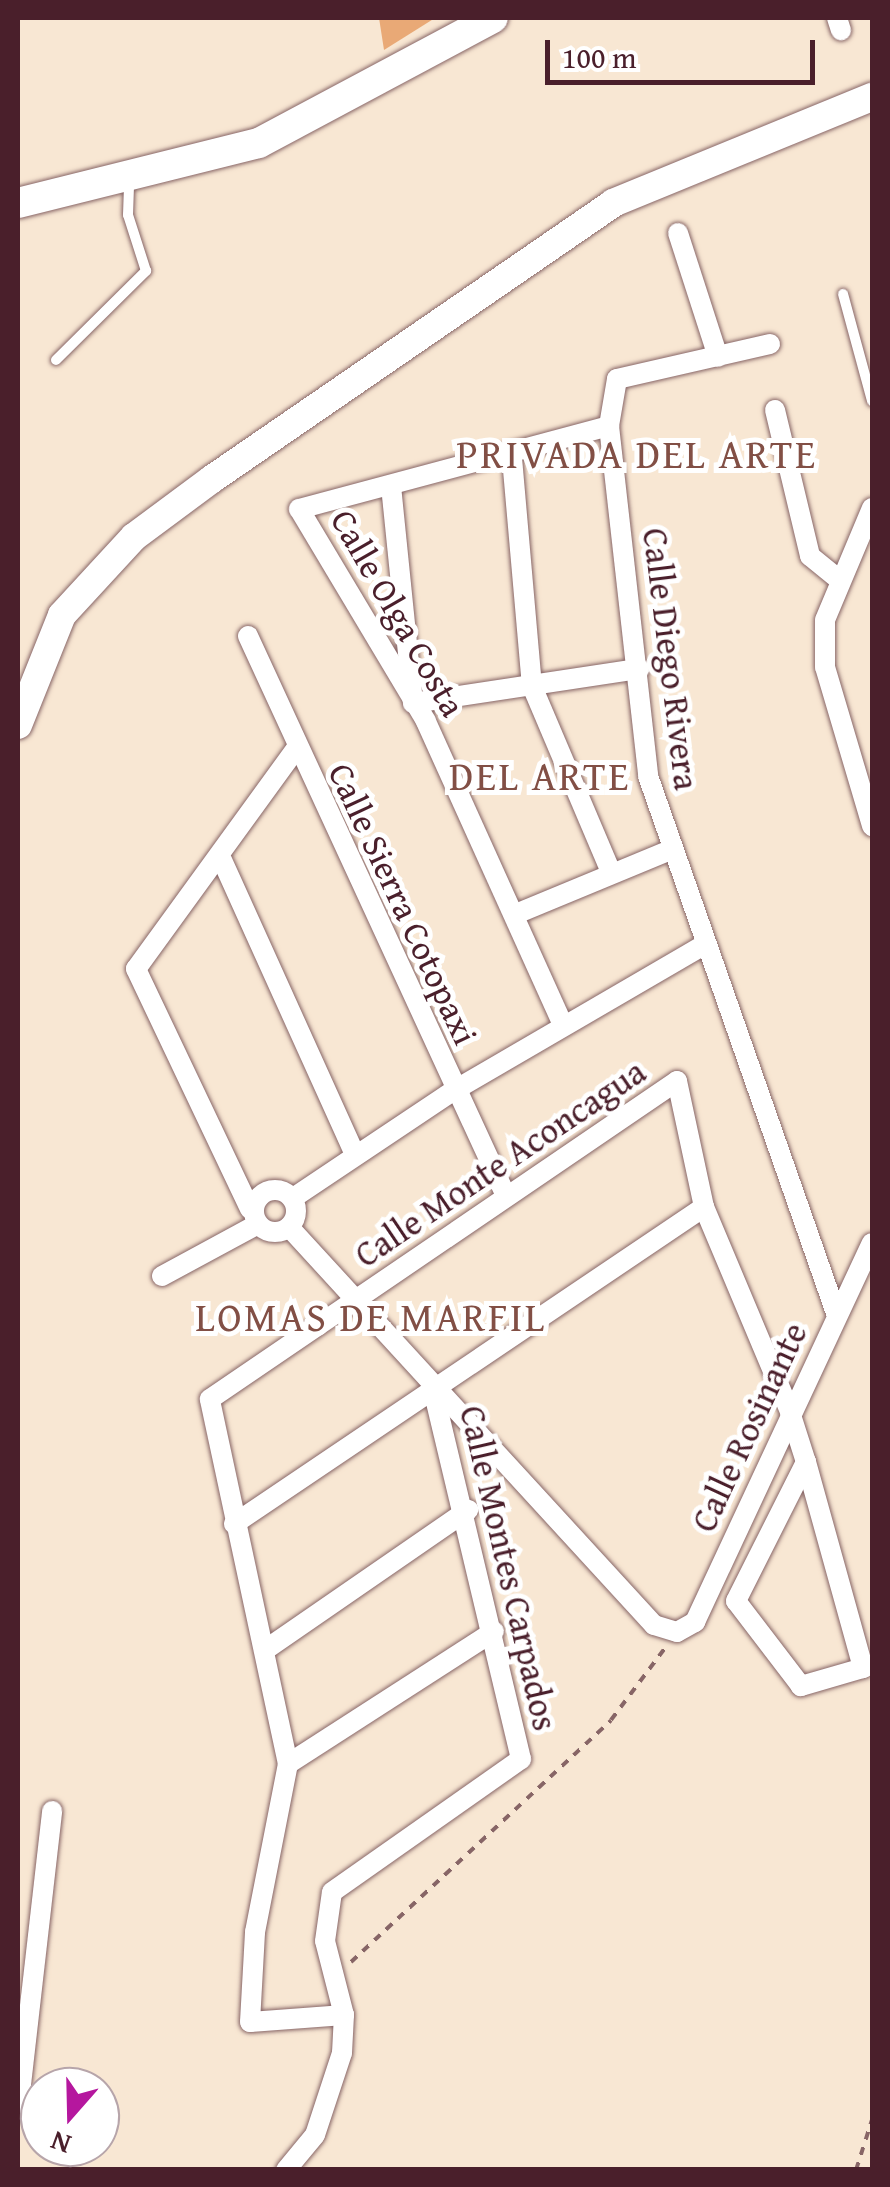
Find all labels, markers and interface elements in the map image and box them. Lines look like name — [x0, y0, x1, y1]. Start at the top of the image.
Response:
scale bar — [550, 20, 820, 82]
text: 100 m — [562, 35, 636, 79]
district label: PRIVADA DEL ARTE — [456, 430, 818, 478]
street label: Calle Olga Costa — [322, 502, 474, 724]
street label: Calle Diego Rivera — [634, 526, 708, 792]
district label: DEL ARTE — [449, 752, 631, 800]
street label: Calle Sierra Cotopaxi — [319, 757, 487, 1051]
street label: Calle Monte Aconcagua — [347, 1050, 653, 1276]
district label: LOMAS DE MARFIL — [195, 1293, 547, 1341]
street label: Calle Rosinante — [682, 1316, 816, 1538]
street label: Calle Montes Carpados — [451, 1402, 567, 1734]
north arrow — [20, 2067, 120, 2167]
text: N — [44, 2121, 76, 2166]

